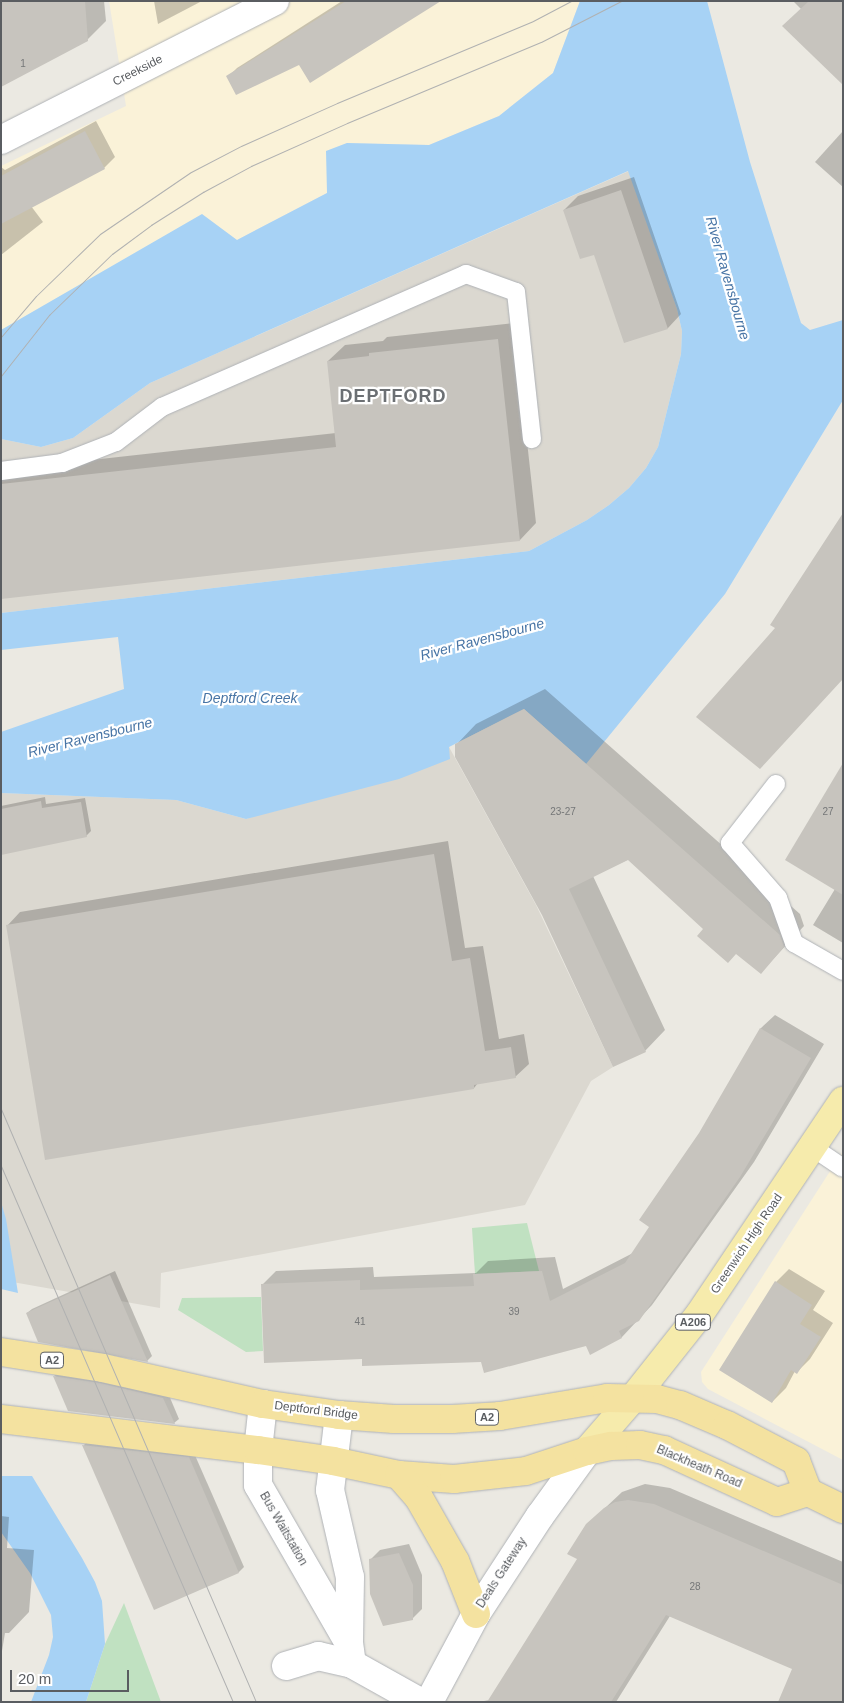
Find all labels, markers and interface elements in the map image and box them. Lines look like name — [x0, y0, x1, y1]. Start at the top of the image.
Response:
street label: Creekside — [111, 52, 165, 90]
house number: 1 — [20, 58, 26, 70]
water label: River Ravensbourne — [702, 214, 754, 342]
district label: DEPTFORD — [338, 385, 448, 407]
water label: River Ravensbourne — [418, 614, 546, 664]
water label: Deptford Creek — [203, 690, 297, 706]
water label: River Ravensbourne — [26, 713, 154, 761]
house number: 23-27 — [550, 806, 576, 818]
house number: 27 — [822, 806, 834, 818]
street label: Greenwich High Road — [708, 1191, 786, 1297]
house number: 39 — [508, 1306, 520, 1318]
road number: A206 — [674, 1314, 712, 1330]
house number: 41 — [354, 1316, 366, 1328]
road number: A2 — [40, 1352, 64, 1368]
street label: Deptford Bridge — [273, 1399, 359, 1423]
road number: A2 — [474, 1408, 500, 1425]
street label: Blackheath Road — [654, 1443, 744, 1491]
street label: Bus Waitstation — [256, 1489, 310, 1569]
street label: Deals Gateway — [474, 1535, 530, 1611]
house number: 28 — [689, 1581, 701, 1593]
scale bar — [12, 1660, 131, 1692]
text: 20 m — [18, 1670, 51, 1687]

